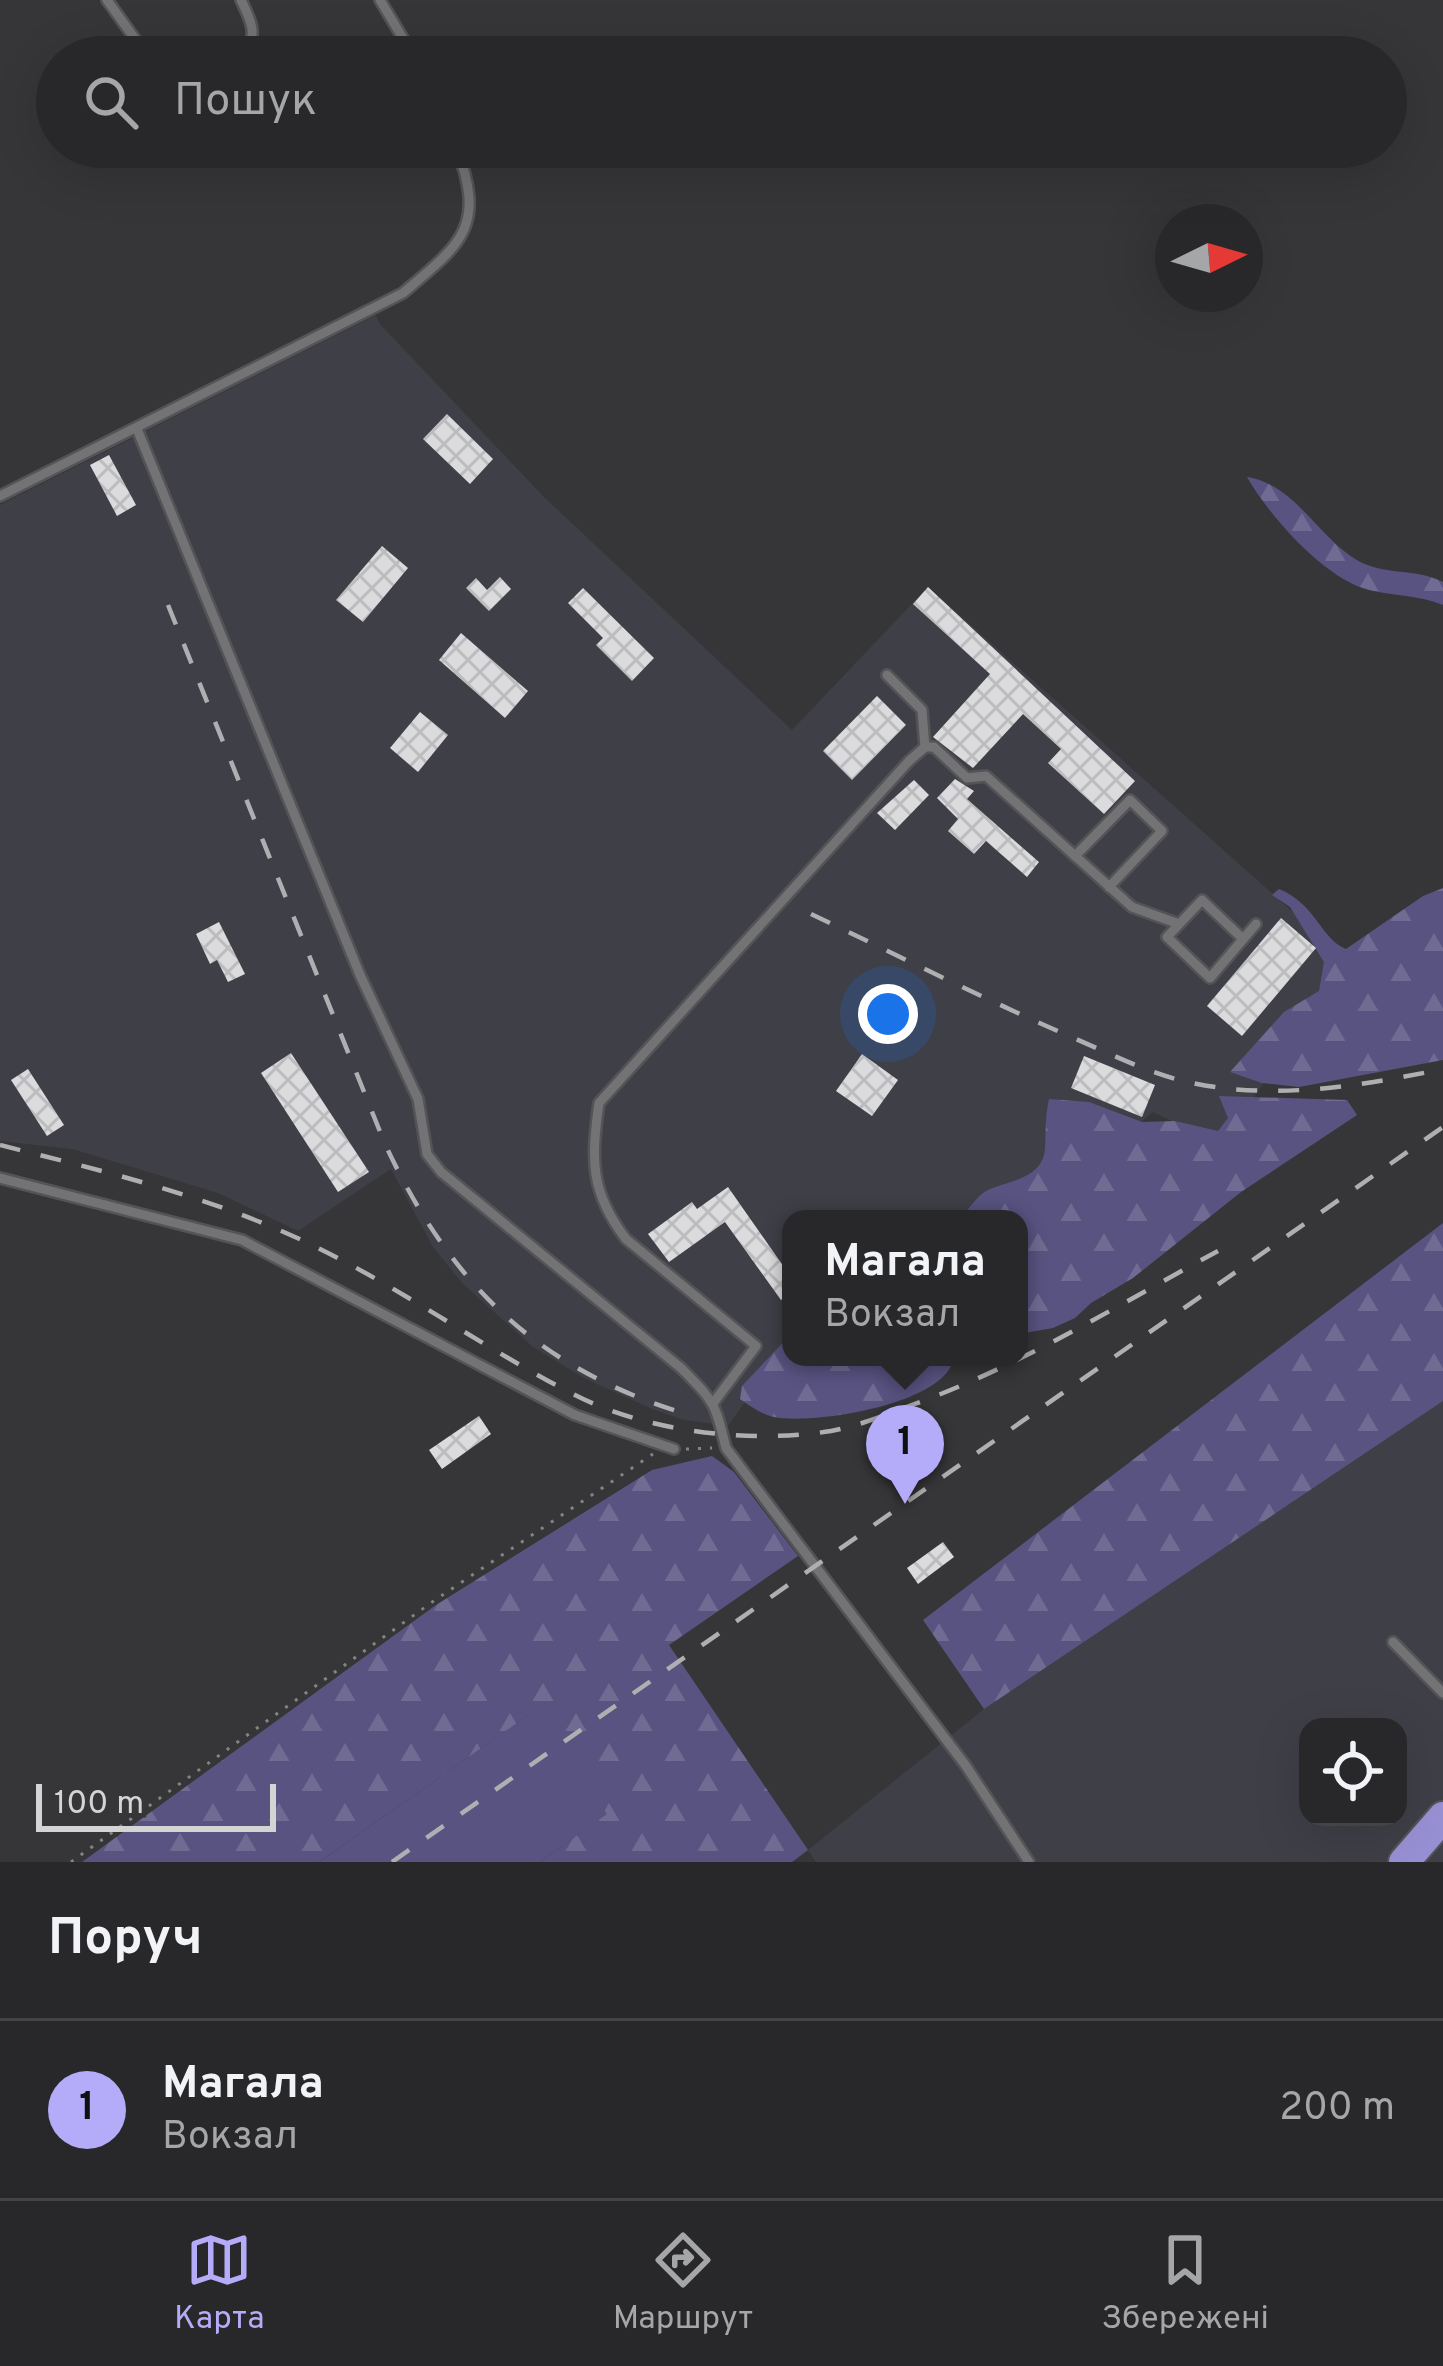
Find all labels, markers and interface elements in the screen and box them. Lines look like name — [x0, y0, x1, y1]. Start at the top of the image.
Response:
search box — [36, 36, 1407, 168]
icon: search — [78, 69, 144, 135]
text: Пошук — [174, 74, 317, 131]
north arrow — [1155, 204, 1263, 312]
your location — [858, 984, 918, 1044]
popup — [782, 1210, 1028, 1366]
text: Магала — [824, 1235, 986, 1292]
text: Вокзал — [824, 1292, 960, 1341]
pin: 1 — [866, 1405, 944, 1504]
map controls — [1299, 1718, 1407, 1826]
button: locate — [1299, 1718, 1407, 1826]
scale bar — [36, 1778, 276, 1831]
text: 100 m — [54, 1784, 144, 1826]
text: Поруч — [48, 1908, 203, 1973]
text: Магала — [162, 2057, 324, 2114]
text: 1 — [79, 2085, 95, 2134]
text: 200 m — [1279, 2085, 1395, 2134]
text: Вокзал — [162, 2114, 298, 2163]
tab: Карта — [174, 2227, 265, 2341]
tab: Маршрут — [613, 2227, 753, 2341]
tab: Збережені — [1101, 2227, 1269, 2341]

